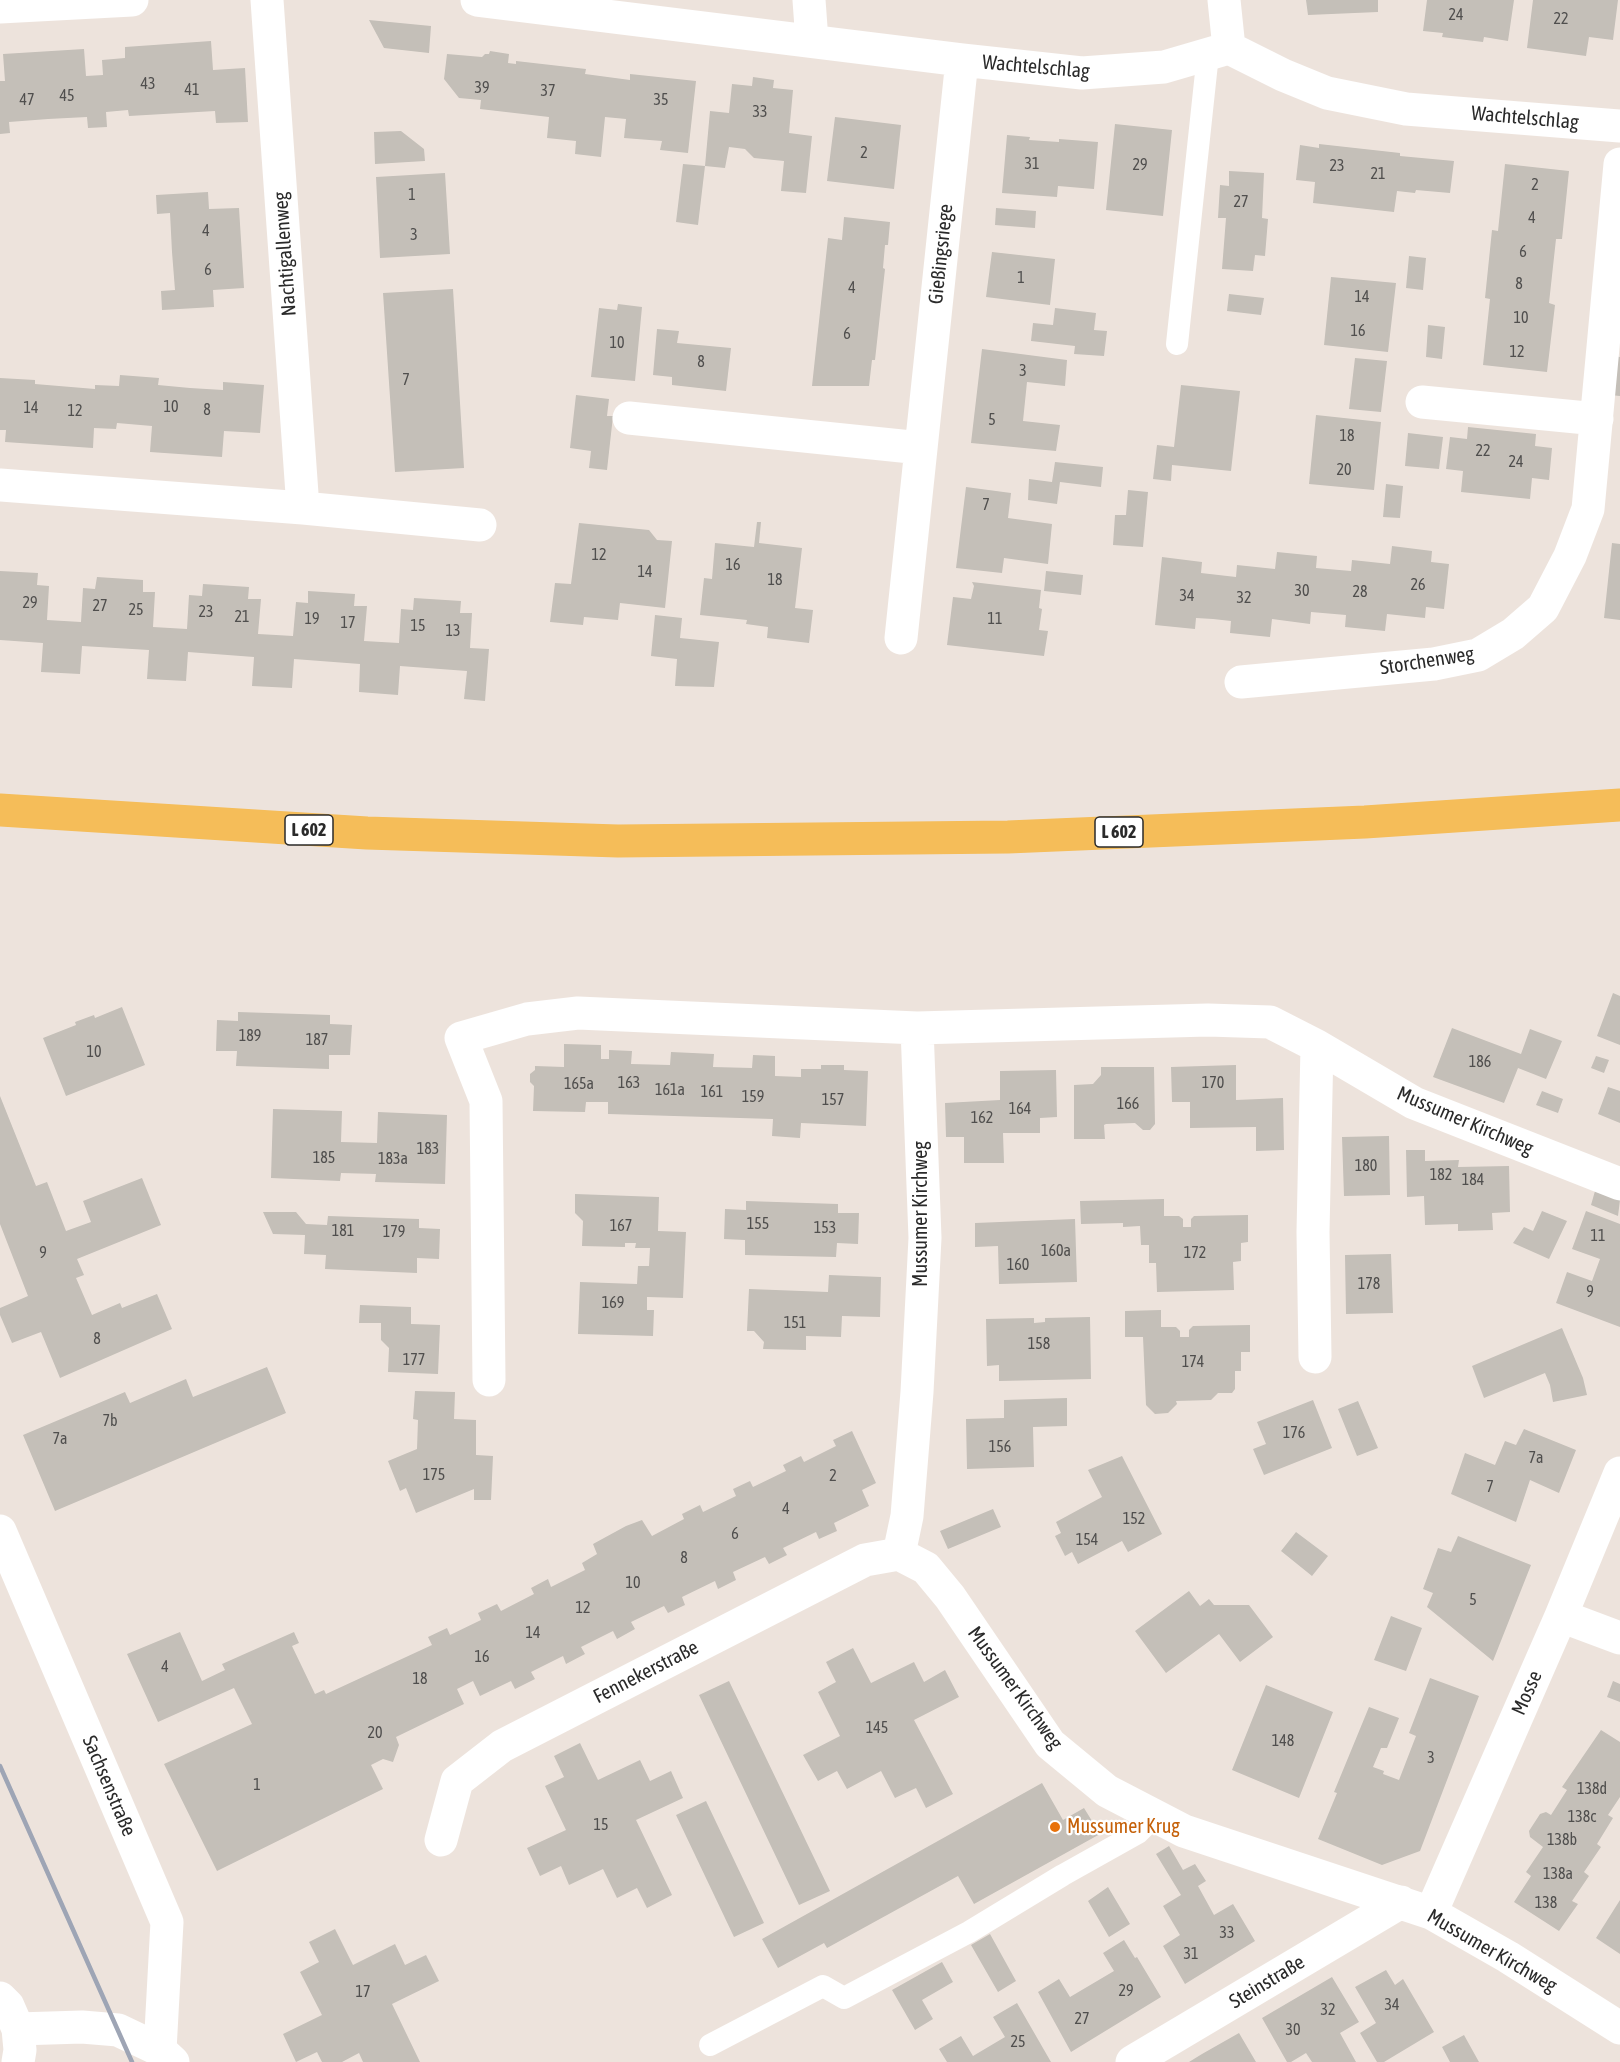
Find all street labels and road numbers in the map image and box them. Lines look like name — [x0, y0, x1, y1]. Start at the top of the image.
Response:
street label: Wachtelschlag — [981, 50, 1091, 84]
street label: Wachtelschlag — [1470, 101, 1580, 135]
street label: Nachtigallenweg — [269, 191, 301, 317]
street label: Gießingsriege — [924, 203, 958, 305]
street label: Storchenweg — [1378, 642, 1476, 680]
road number: L 602 — [285, 815, 333, 845]
road number: L 602 — [1095, 817, 1143, 847]
street label: Mussumer Kirchweg — [1393, 1081, 1537, 1161]
street label: Mussumer Kirchweg — [909, 1141, 933, 1287]
street label: Mussumer Kirchweg — [962, 1622, 1068, 1754]
street label: Fennekerstraße — [589, 1635, 703, 1709]
street label: Mosse — [1507, 1667, 1547, 1719]
street label: Sachsenstraße — [77, 1732, 141, 1840]
street label: Mussumer Kirchweg — [1423, 1904, 1561, 1998]
street label: Steinstraße — [1225, 1950, 1309, 2014]

